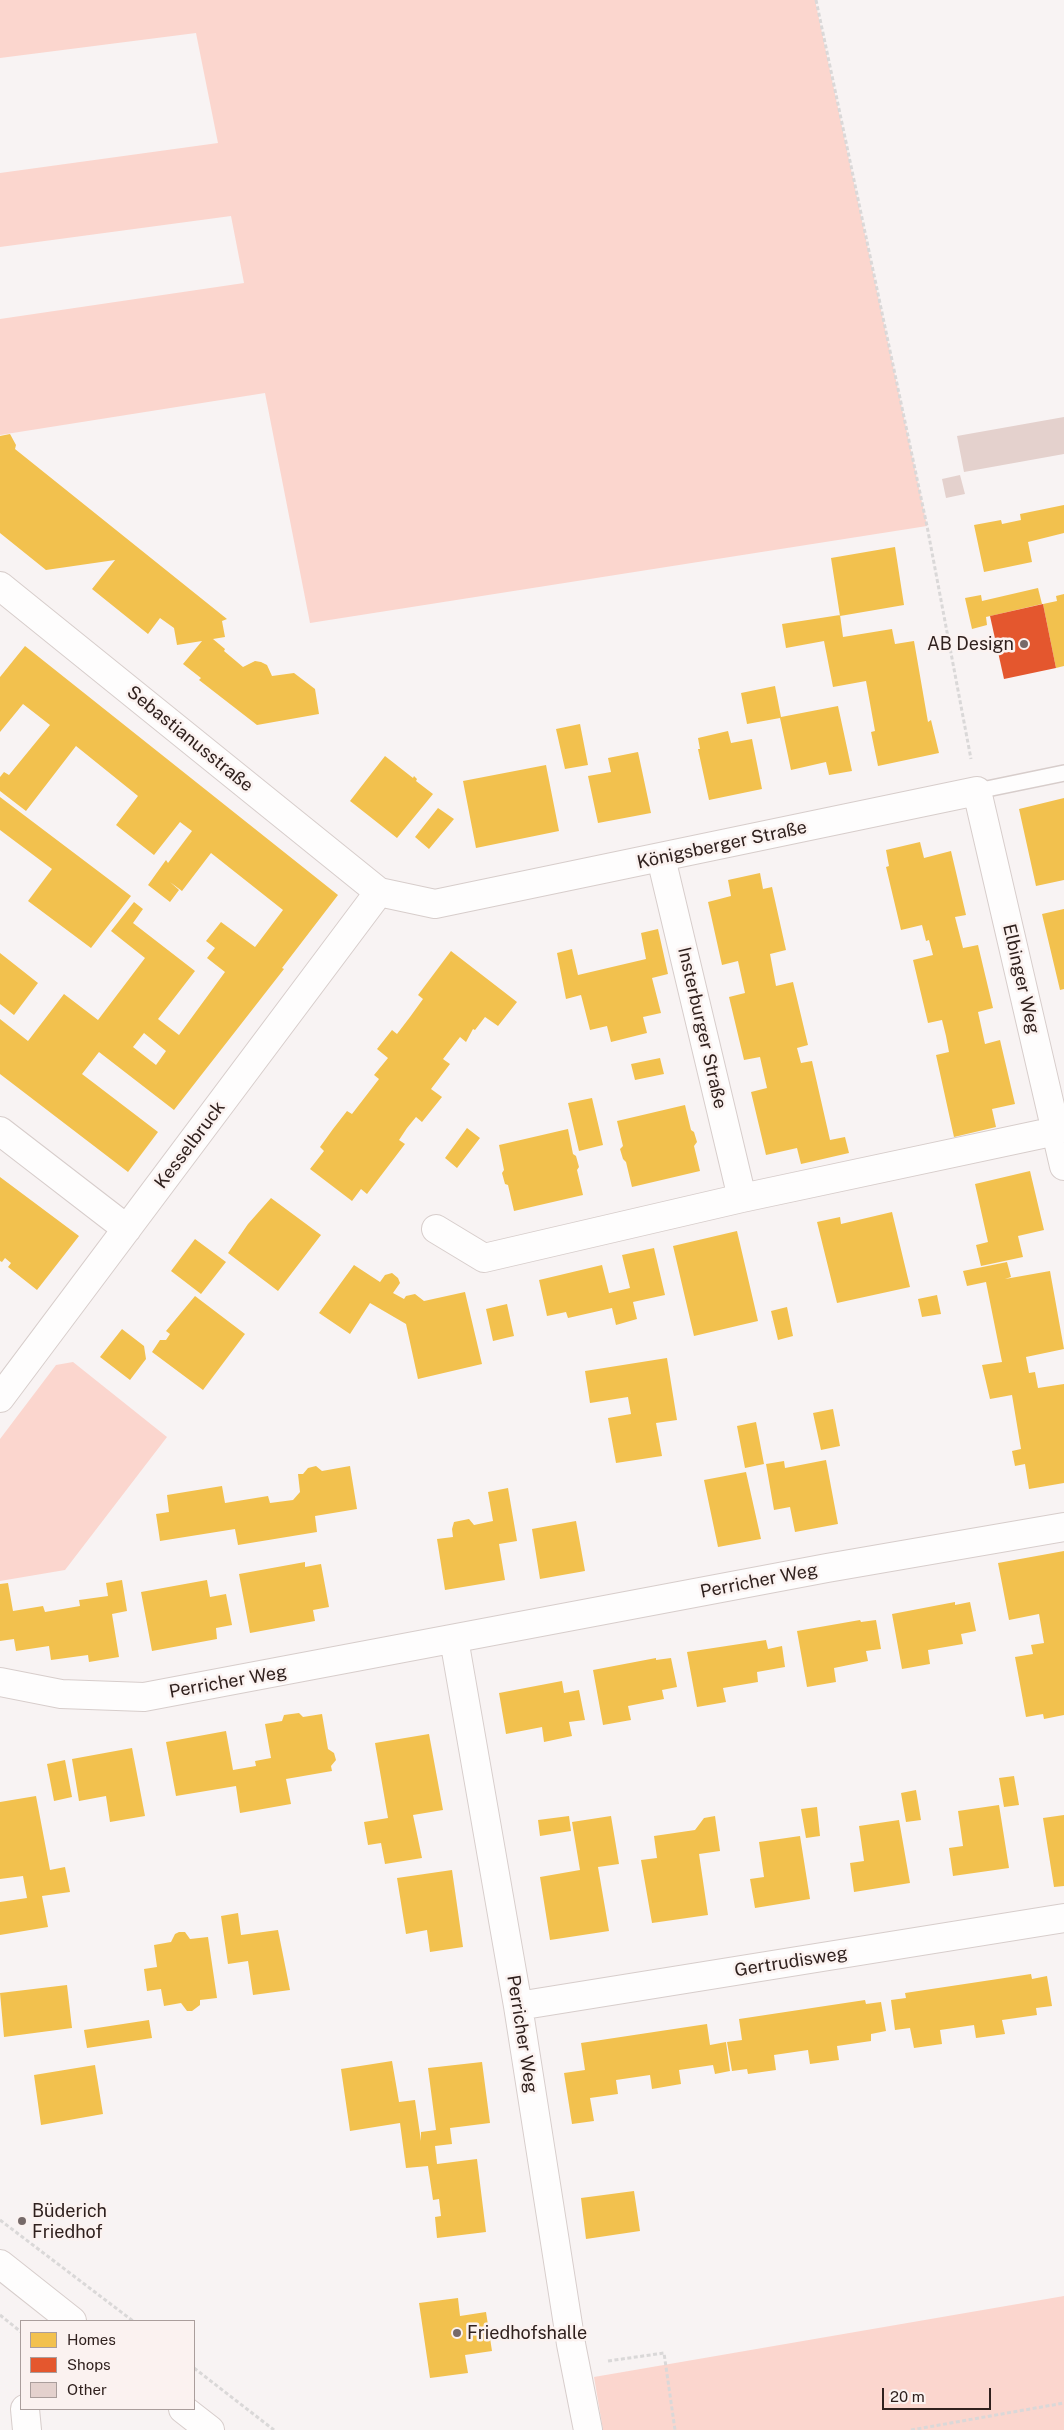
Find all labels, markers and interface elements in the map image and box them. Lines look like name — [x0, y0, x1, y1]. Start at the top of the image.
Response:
place label: AB Design — [927, 633, 1014, 655]
marker: AB Design — [1018, 638, 1030, 650]
street label: Sebastianusstraße — [122, 681, 258, 797]
street label: Königsberger Straße — [635, 816, 809, 874]
street label: Elbinger Weg — [998, 922, 1044, 1036]
street label: Insterburger Straße — [673, 945, 731, 1111]
street label: Kesselbruck — [150, 1097, 230, 1193]
street label: Perricher Weg — [698, 1559, 820, 1603]
street label: Perricher Weg — [167, 1661, 289, 1703]
street label: Gertrudisweg — [733, 1942, 849, 1982]
street label: Perricher Weg — [502, 1973, 542, 2095]
place label: Büderich Friedhof — [32, 2200, 107, 2242]
marker: Büderich Friedhof — [16, 2215, 28, 2227]
legend — [20, 2320, 195, 2410]
place label: Friedhofshalle — [467, 2322, 587, 2344]
marker: Friedhofshalle — [451, 2327, 463, 2339]
text: Homes — [67, 2331, 116, 2348]
text: Shops — [67, 2356, 111, 2373]
scale bar — [884, 2378, 993, 2410]
text: Other — [67, 2381, 107, 2398]
text: 20 m — [890, 2388, 925, 2405]

